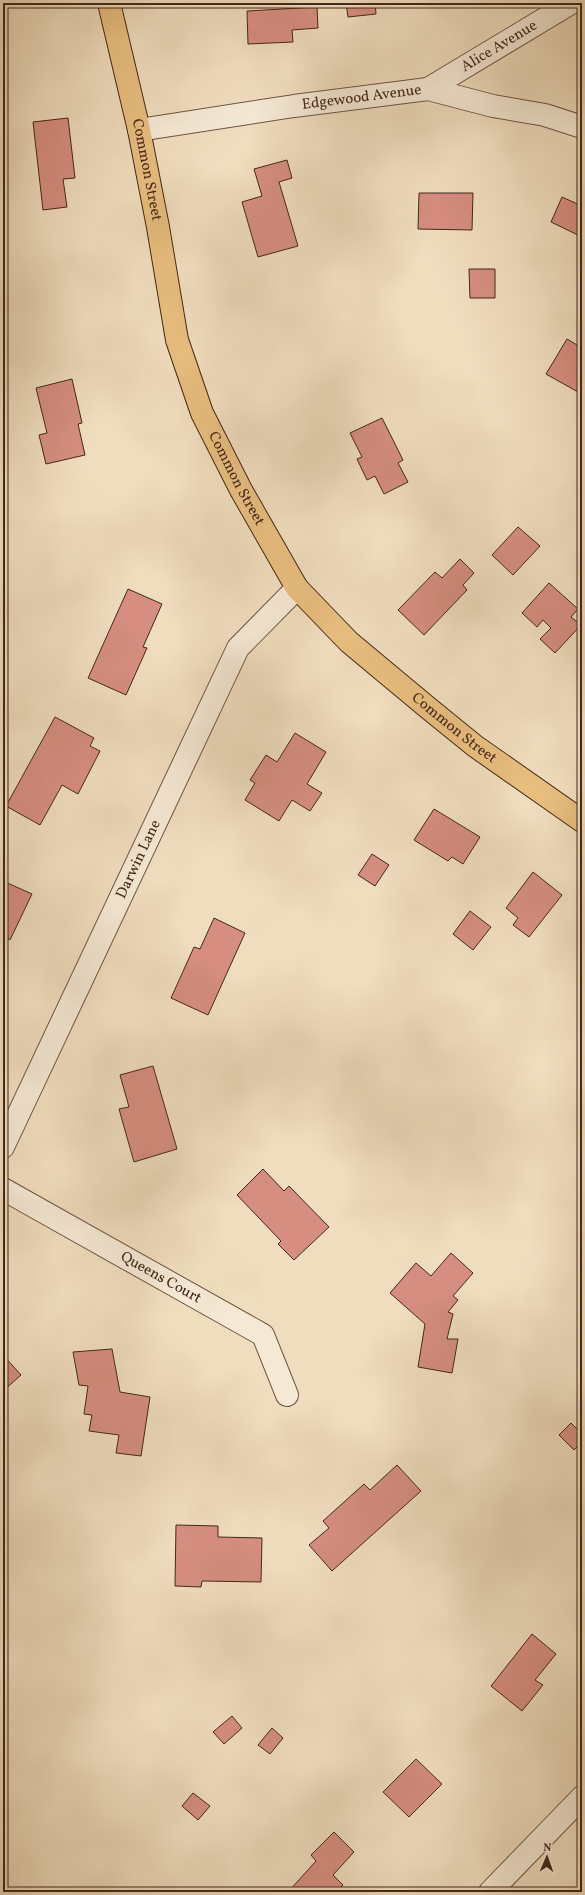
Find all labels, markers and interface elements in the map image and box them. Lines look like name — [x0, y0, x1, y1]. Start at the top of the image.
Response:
street label: Alice Avenue — [457, 15, 541, 77]
street label: Edgewood Avenue — [301, 79, 423, 115]
street label: Common Street — [126, 117, 167, 223]
street label: Common Street — [203, 428, 270, 529]
street label: Common Street — [407, 688, 501, 768]
street label: Darwin Lane — [111, 816, 166, 902]
street label: Queens Court — [116, 1246, 205, 1309]
north arrow — [527, 1837, 567, 1877]
text: N — [543, 1841, 552, 1856]

